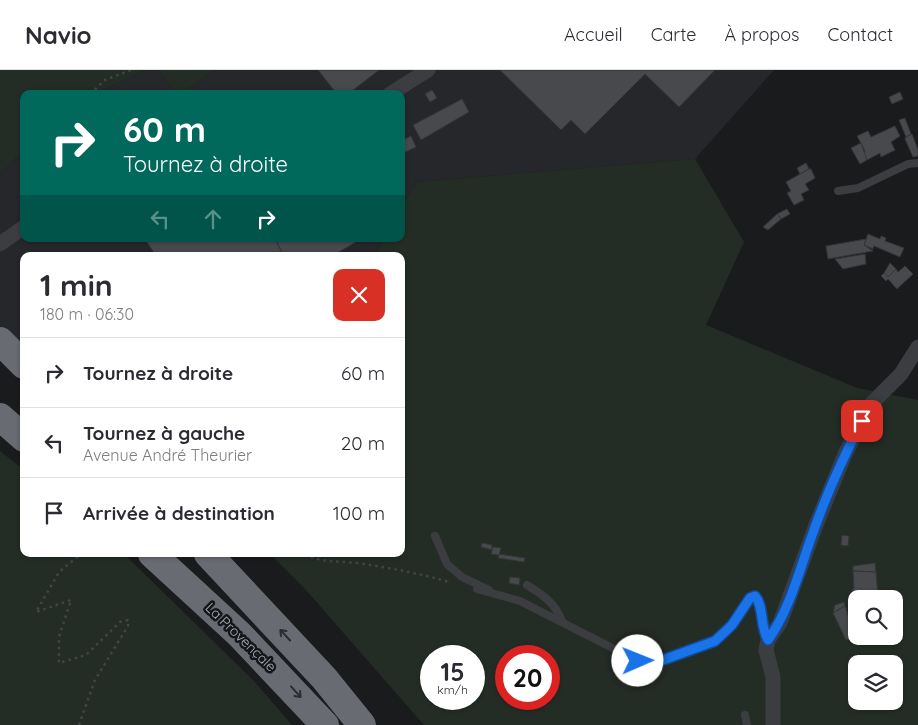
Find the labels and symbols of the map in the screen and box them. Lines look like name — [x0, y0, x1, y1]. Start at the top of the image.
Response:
pin — [841, 400, 883, 442]
street label: La Provençale — [202, 599, 280, 675]
one-way arrow — [279, 628, 291, 641]
position arrow — [611, 634, 663, 686]
speed limit sign: 20 — [495, 645, 560, 710]
one-way arrow — [290, 686, 302, 699]

